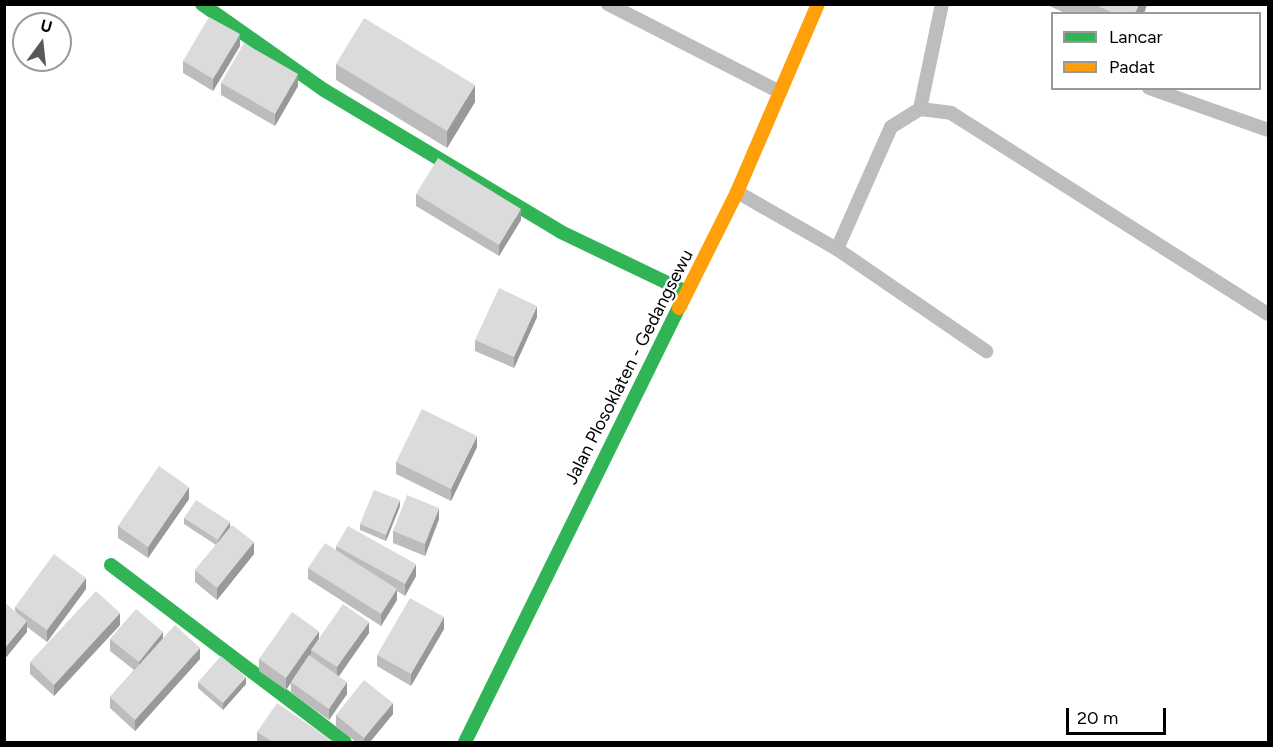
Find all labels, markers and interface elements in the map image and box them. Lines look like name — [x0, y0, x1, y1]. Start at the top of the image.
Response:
north arrow — [12, 12, 72, 72]
legend — [1051, 12, 1261, 90]
text: U — [38, 15, 54, 37]
text: Lancar — [1109, 26, 1163, 48]
text: Padat — [1109, 56, 1155, 78]
street label: Jalan Plosoklaten - Gedangsewu — [560, 246, 698, 488]
scale bar — [1069, 696, 1170, 734]
text: 20 m — [1077, 707, 1118, 729]

